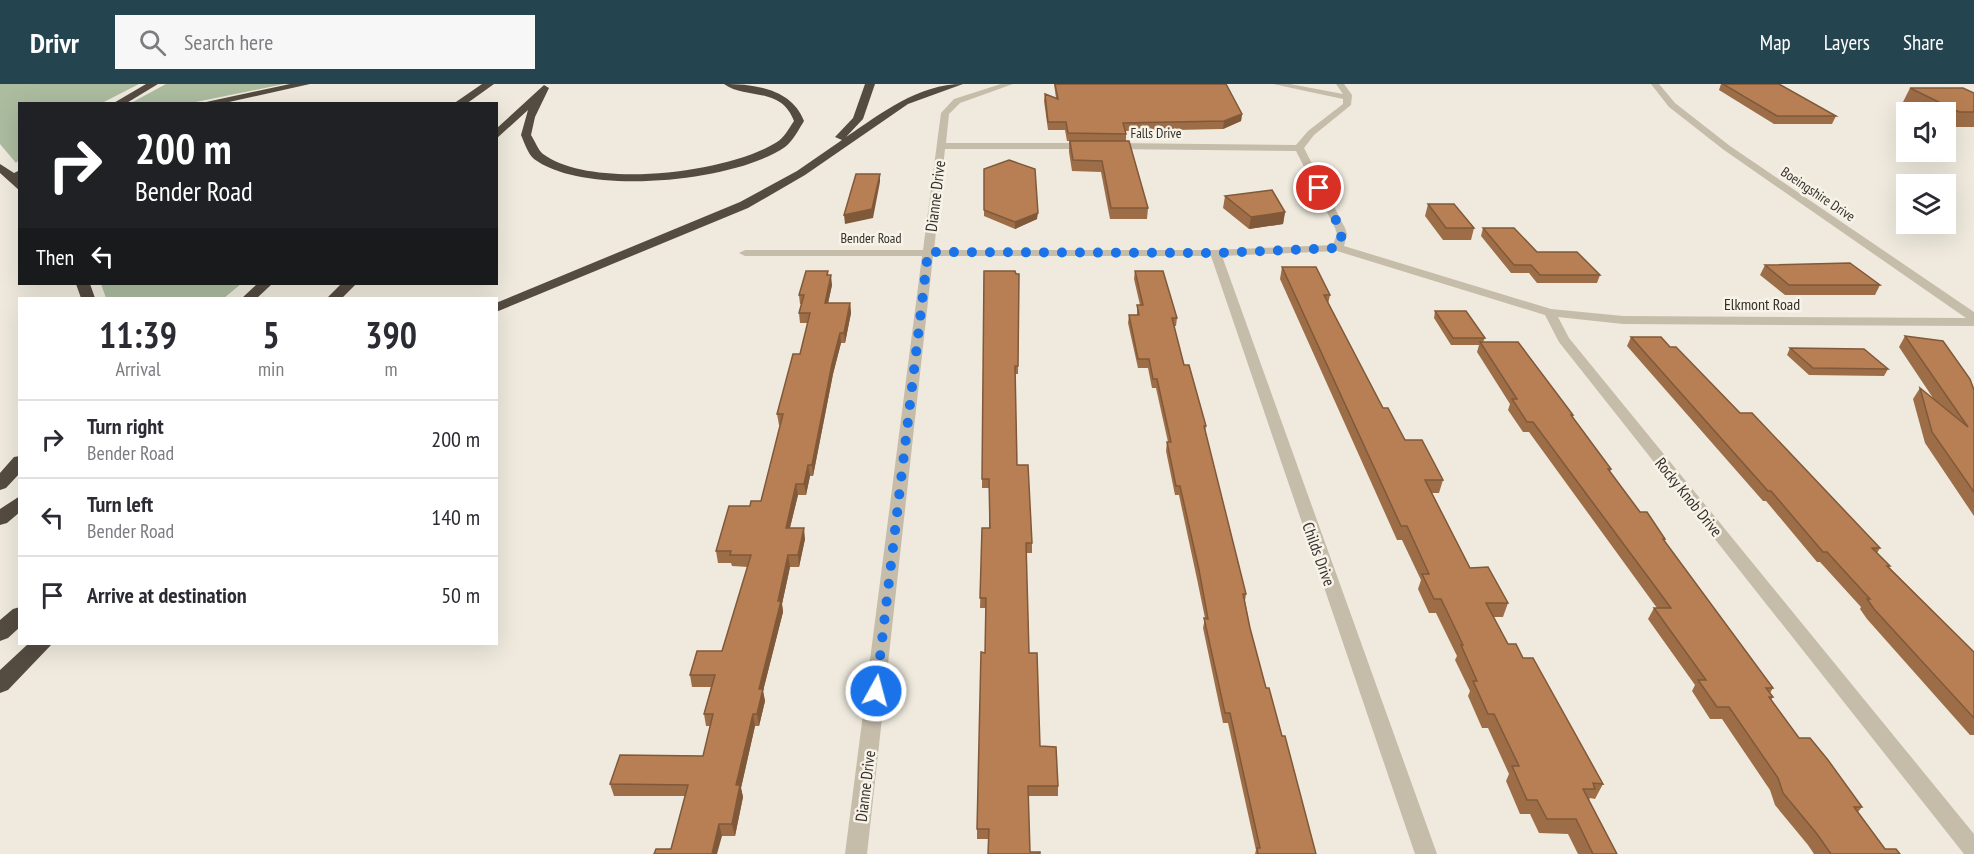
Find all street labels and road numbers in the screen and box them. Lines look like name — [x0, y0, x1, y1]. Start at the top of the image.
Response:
street label: Falls Drive — [1130, 124, 1182, 142]
street label: Dianne Drive — [921, 159, 949, 233]
street label: Boeingshire Drive — [1777, 163, 1859, 226]
street label: Bender Road — [840, 229, 902, 247]
street label: Elkmont Road — [1724, 294, 1800, 314]
street label: Rocky Knob Drive — [1651, 454, 1727, 540]
street label: Childs Drive — [1298, 519, 1340, 589]
street label: Dianne Drive — [851, 749, 879, 823]

